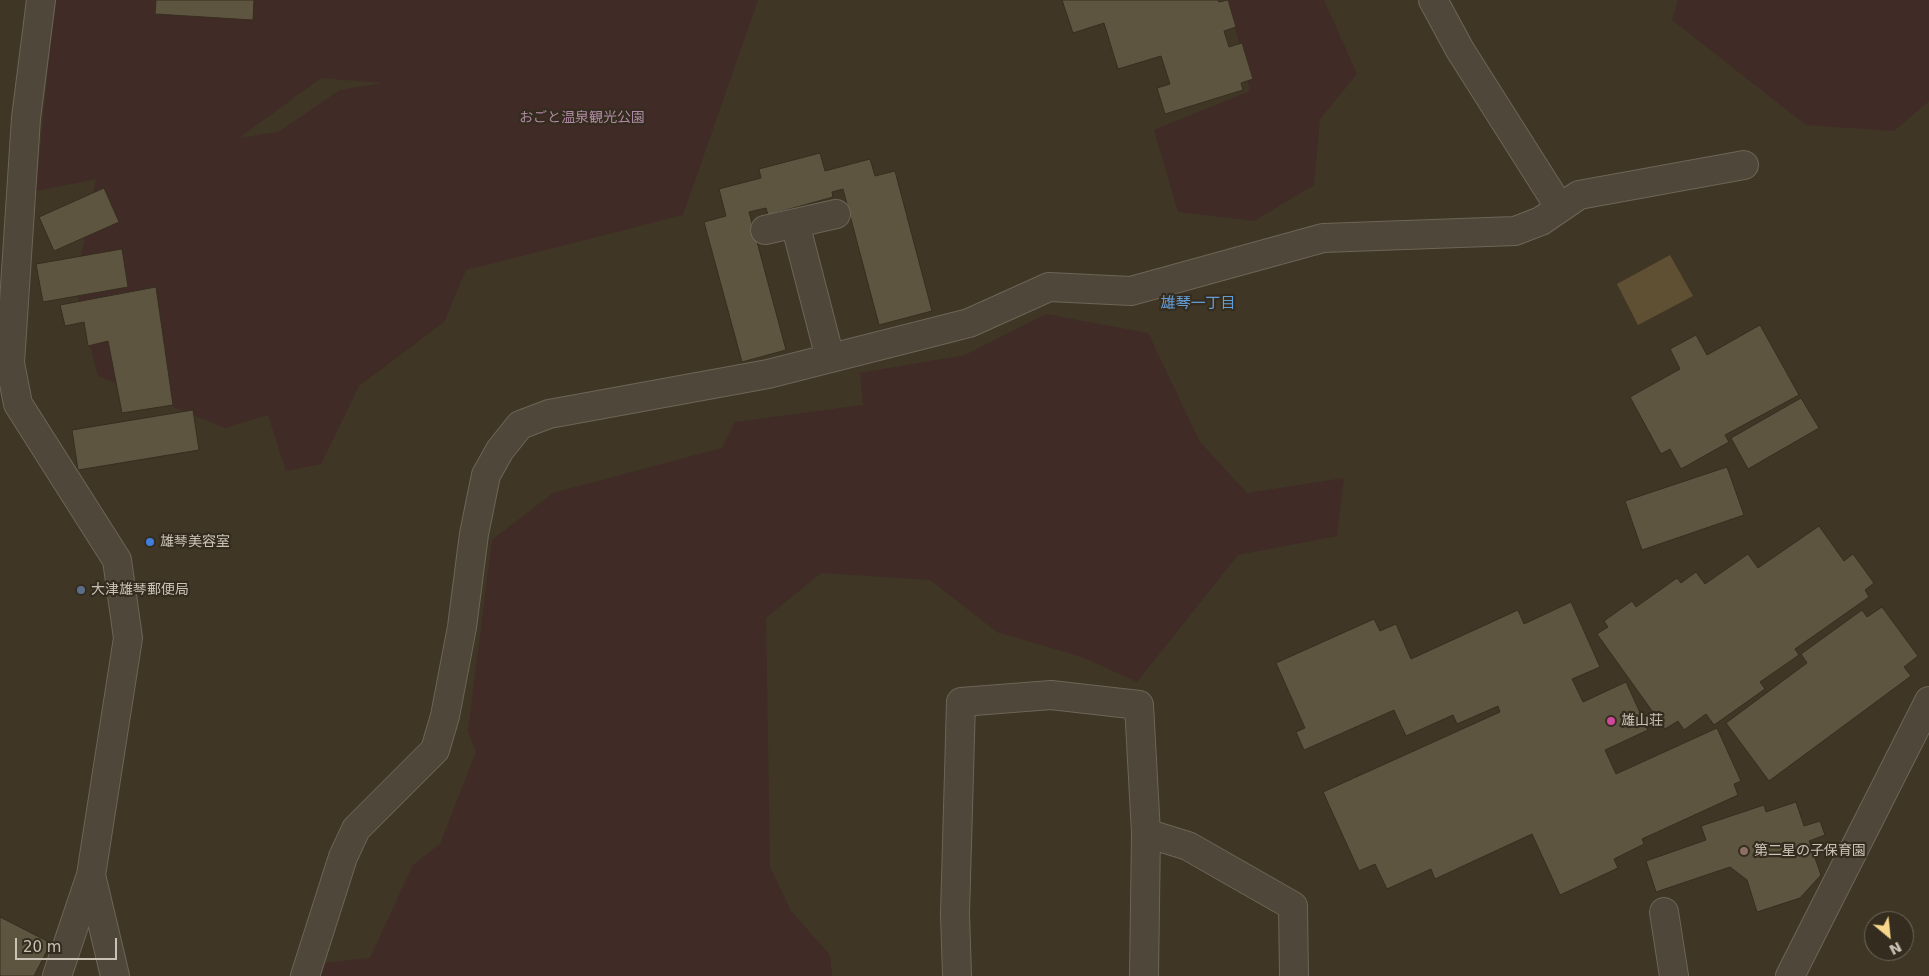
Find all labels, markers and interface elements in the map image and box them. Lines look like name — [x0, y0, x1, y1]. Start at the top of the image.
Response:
park label: おごと温泉観光公園 — [519, 110, 645, 126]
district label: 雄琴一丁目 — [1161, 295, 1235, 313]
place label: 雄琴美容室 — [160, 534, 230, 550]
marker: 雄琴美容室 — [144, 536, 156, 548]
place label: 大津雄琴郵便局 — [91, 582, 189, 598]
marker: 大津雄琴郵便局 — [75, 584, 87, 596]
place label: 雄山荘 — [1621, 713, 1663, 729]
marker: 雄山荘 — [1605, 715, 1617, 727]
place label: 第二星の子保育園 — [1754, 843, 1866, 859]
marker: 第二星の子保育園 — [1738, 845, 1750, 857]
north arrow — [1864, 911, 1914, 961]
scale bar — [18, 928, 120, 960]
text: 20 m — [23, 938, 61, 956]
text: N — [1887, 939, 1905, 958]

